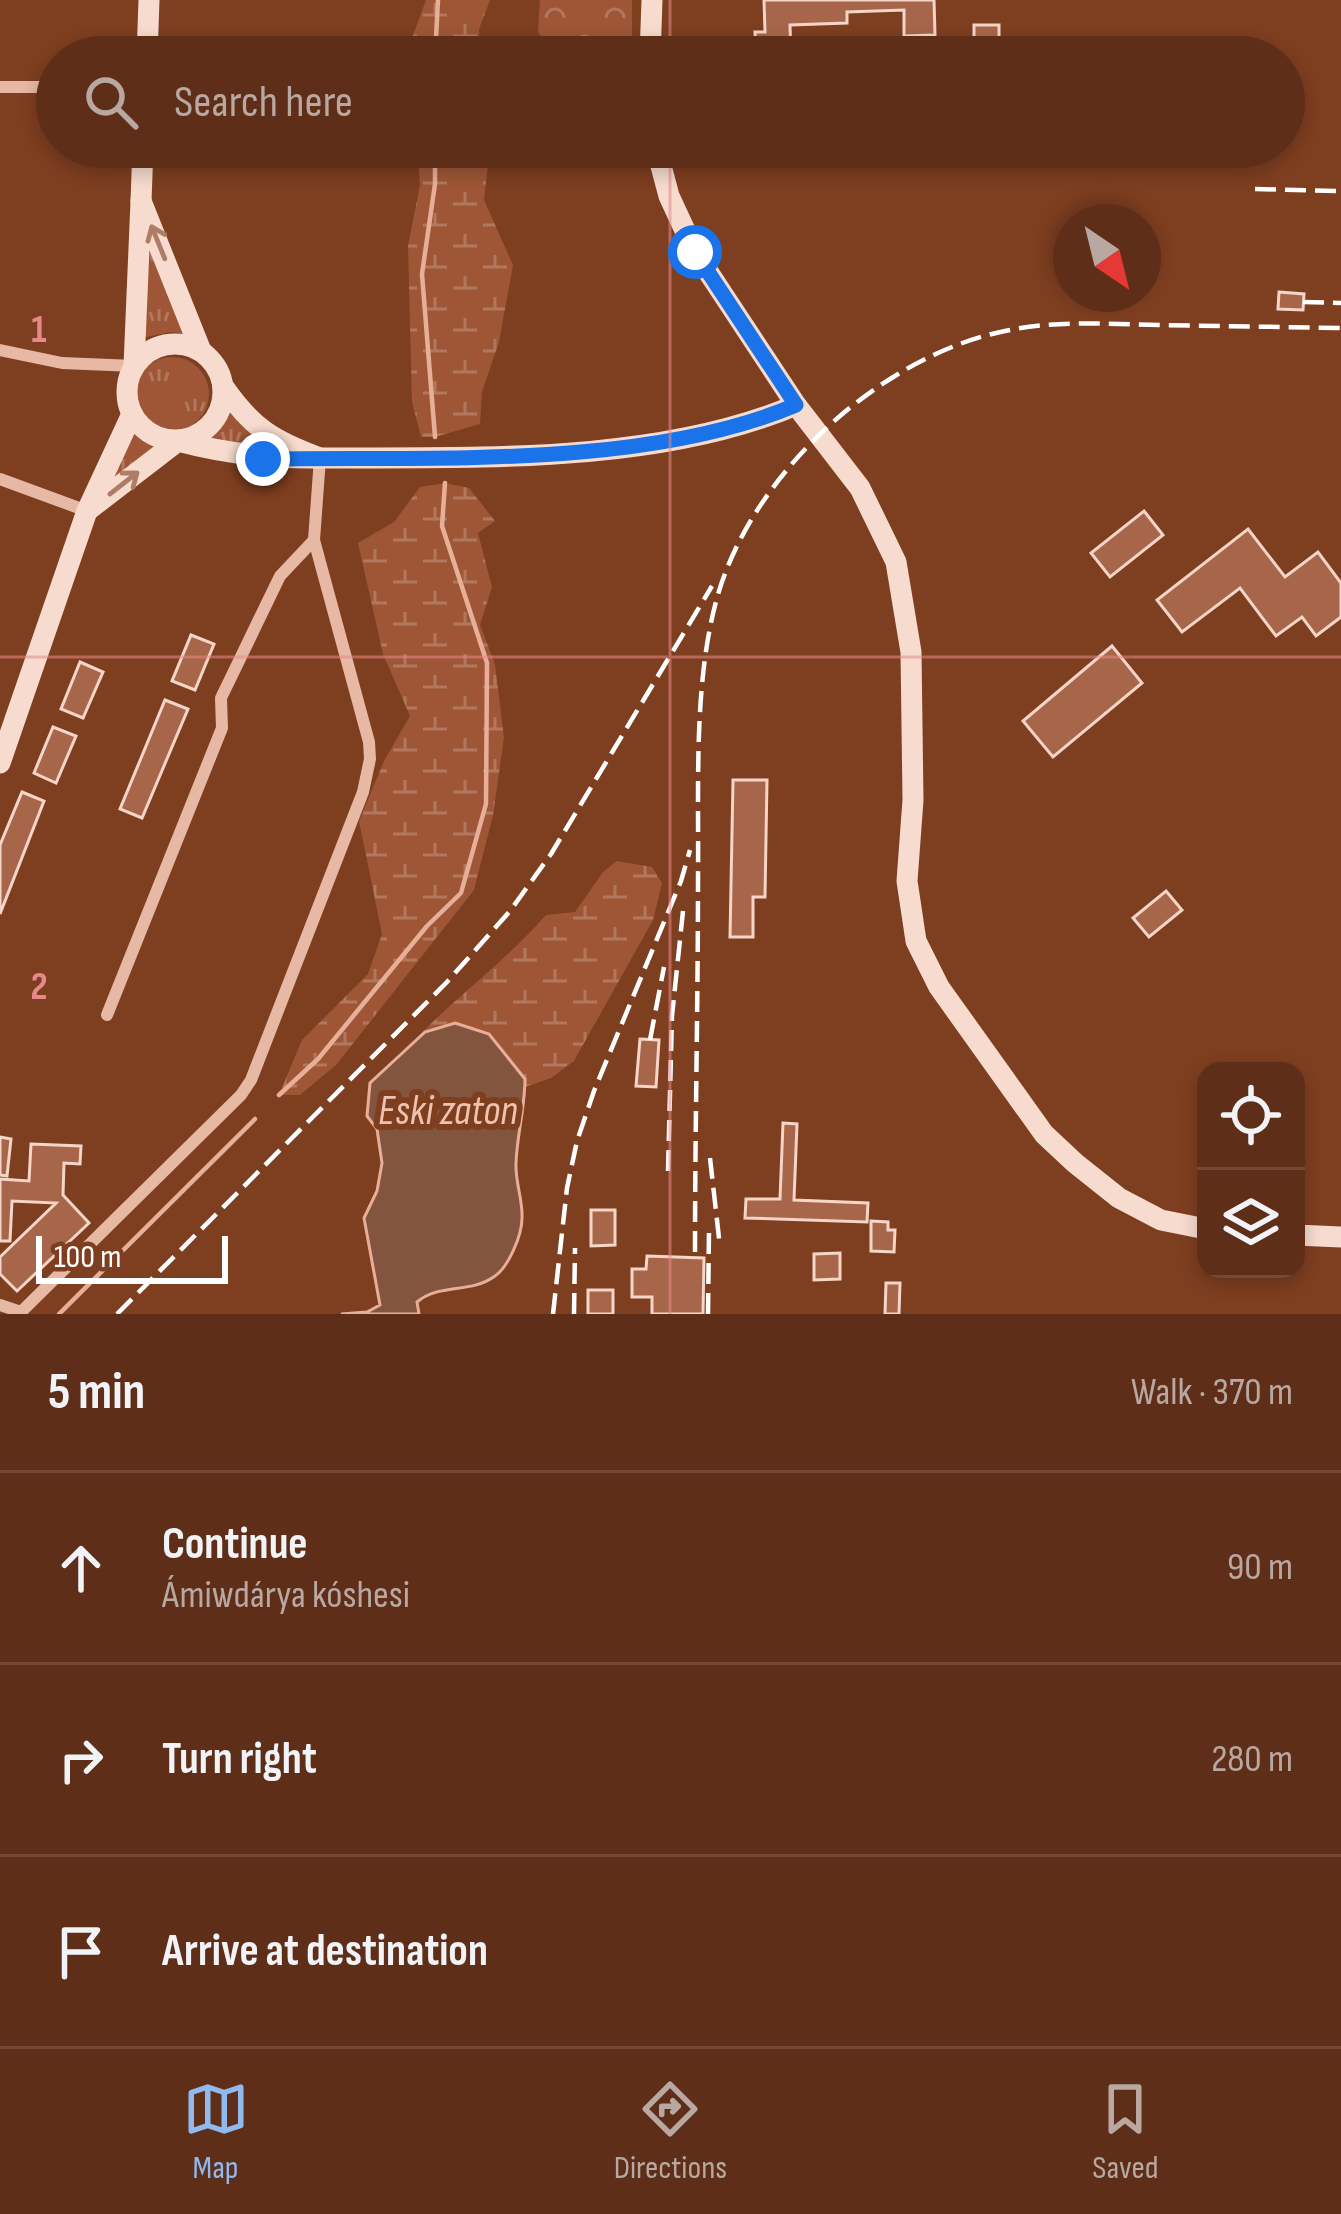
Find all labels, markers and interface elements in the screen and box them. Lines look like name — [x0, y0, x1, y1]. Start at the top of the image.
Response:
search box — [36, 36, 1305, 168]
icon: search — [78, 69, 144, 135]
text: Search here — [174, 75, 353, 130]
north arrow — [1053, 204, 1161, 312]
one-way arrow — [146, 225, 167, 262]
route start — [668, 225, 722, 279]
text: 1 — [31, 307, 47, 354]
route end — [236, 432, 290, 486]
one-way arrow — [107, 470, 139, 497]
text: 2 — [30, 964, 48, 1011]
map controls — [1197, 1062, 1305, 1278]
button: locate — [1197, 1062, 1305, 1170]
water label: Eski zaton — [378, 1086, 518, 1137]
button: layers — [1197, 1170, 1305, 1278]
scale bar — [36, 1230, 228, 1283]
text: 100 m — [54, 1237, 121, 1277]
text: 5 min — [48, 1362, 145, 1423]
text: Walk · 370 m — [1131, 1369, 1293, 1416]
text: Continue — [162, 1517, 308, 1572]
icon: ahead — [48, 1535, 114, 1601]
text: 90 m — [1227, 1544, 1293, 1591]
text: Ámiwdárya kóshesi — [162, 1572, 410, 1619]
icon: right — [48, 1727, 114, 1793]
text: Turn right — [162, 1732, 317, 1787]
text: 280 m — [1211, 1736, 1293, 1783]
icon: arrive — [48, 1919, 114, 1985]
text: Arrive at destination — [162, 1924, 488, 1979]
tab: Map — [183, 2076, 249, 2188]
tab: Directions — [614, 2076, 727, 2188]
tab: Saved — [1092, 2076, 1158, 2188]

